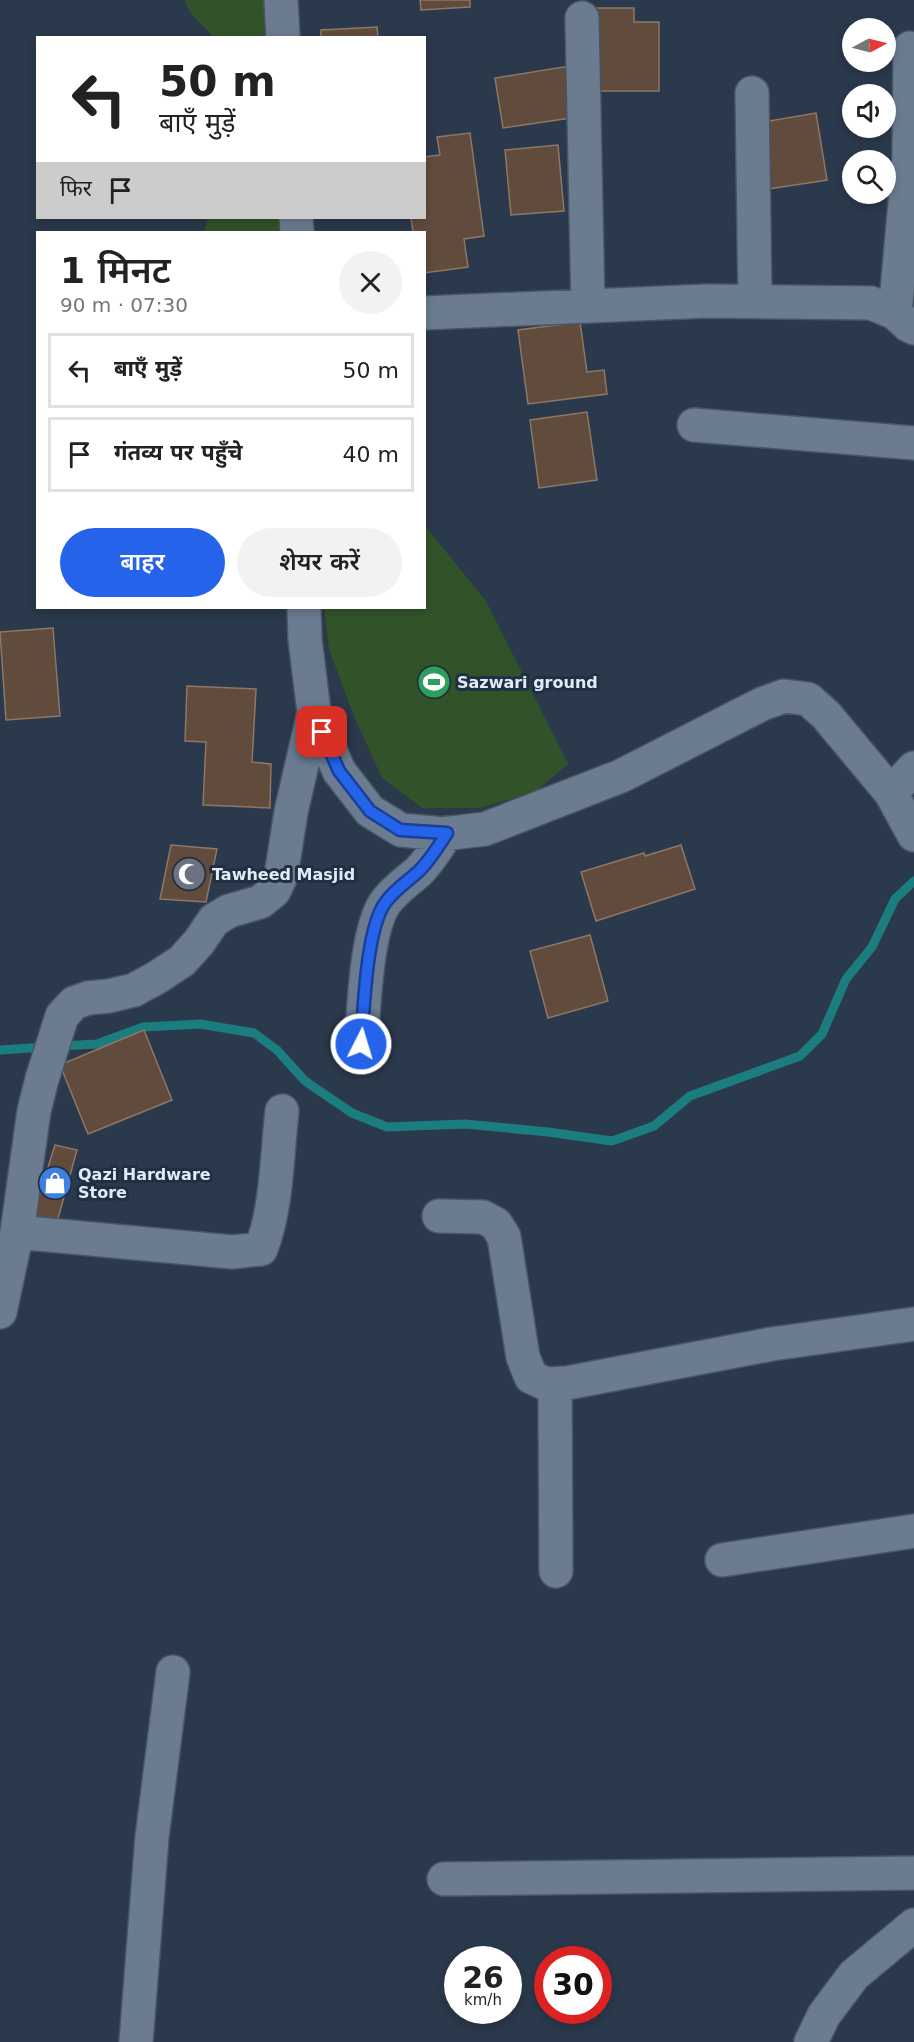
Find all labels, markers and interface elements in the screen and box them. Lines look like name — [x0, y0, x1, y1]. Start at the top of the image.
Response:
north arrow — [842, 18, 896, 72]
map controls — [842, 18, 896, 204]
text: 50 m — [159, 57, 276, 106]
icon: left — [60, 60, 138, 138]
button: sound — [842, 84, 896, 138]
text: बाएँ मुड़ें — [159, 107, 236, 138]
button: search — [842, 150, 896, 204]
icon: arrive — [104, 174, 137, 207]
text: फिर — [60, 176, 92, 201]
text: 1 मिनट — [60, 250, 171, 291]
button: close — [339, 251, 402, 314]
text: 90 m · 07:30 — [60, 293, 188, 317]
icon: left — [63, 354, 96, 387]
text: बाएँ मुड़ें — [114, 356, 182, 381]
text: 50 m — [343, 358, 399, 383]
icon: arrive — [63, 438, 96, 471]
text: गंतव्य पर पहुँचे — [114, 440, 242, 465]
text: 40 m — [343, 442, 399, 467]
button: बाहर — [60, 528, 225, 597]
button: शेयर करें — [237, 528, 402, 597]
sports icon: Sazwari ground — [416, 664, 452, 700]
place label: Sazwari ground — [457, 673, 598, 692]
pin — [296, 706, 347, 757]
icon: arrive — [305, 715, 338, 748]
mosque icon: Tawheed Masjid — [171, 856, 207, 892]
place label: Tawheed Masjid — [212, 865, 355, 884]
position arrow — [329, 1012, 393, 1076]
shop icon: Qazi Hardware Store — [37, 1165, 73, 1201]
place label: Qazi Hardware Store — [78, 1165, 211, 1202]
speed limit sign: 30 — [534, 1946, 612, 2024]
text: 26 — [462, 1960, 504, 1995]
text: km/h — [464, 1991, 502, 2009]

